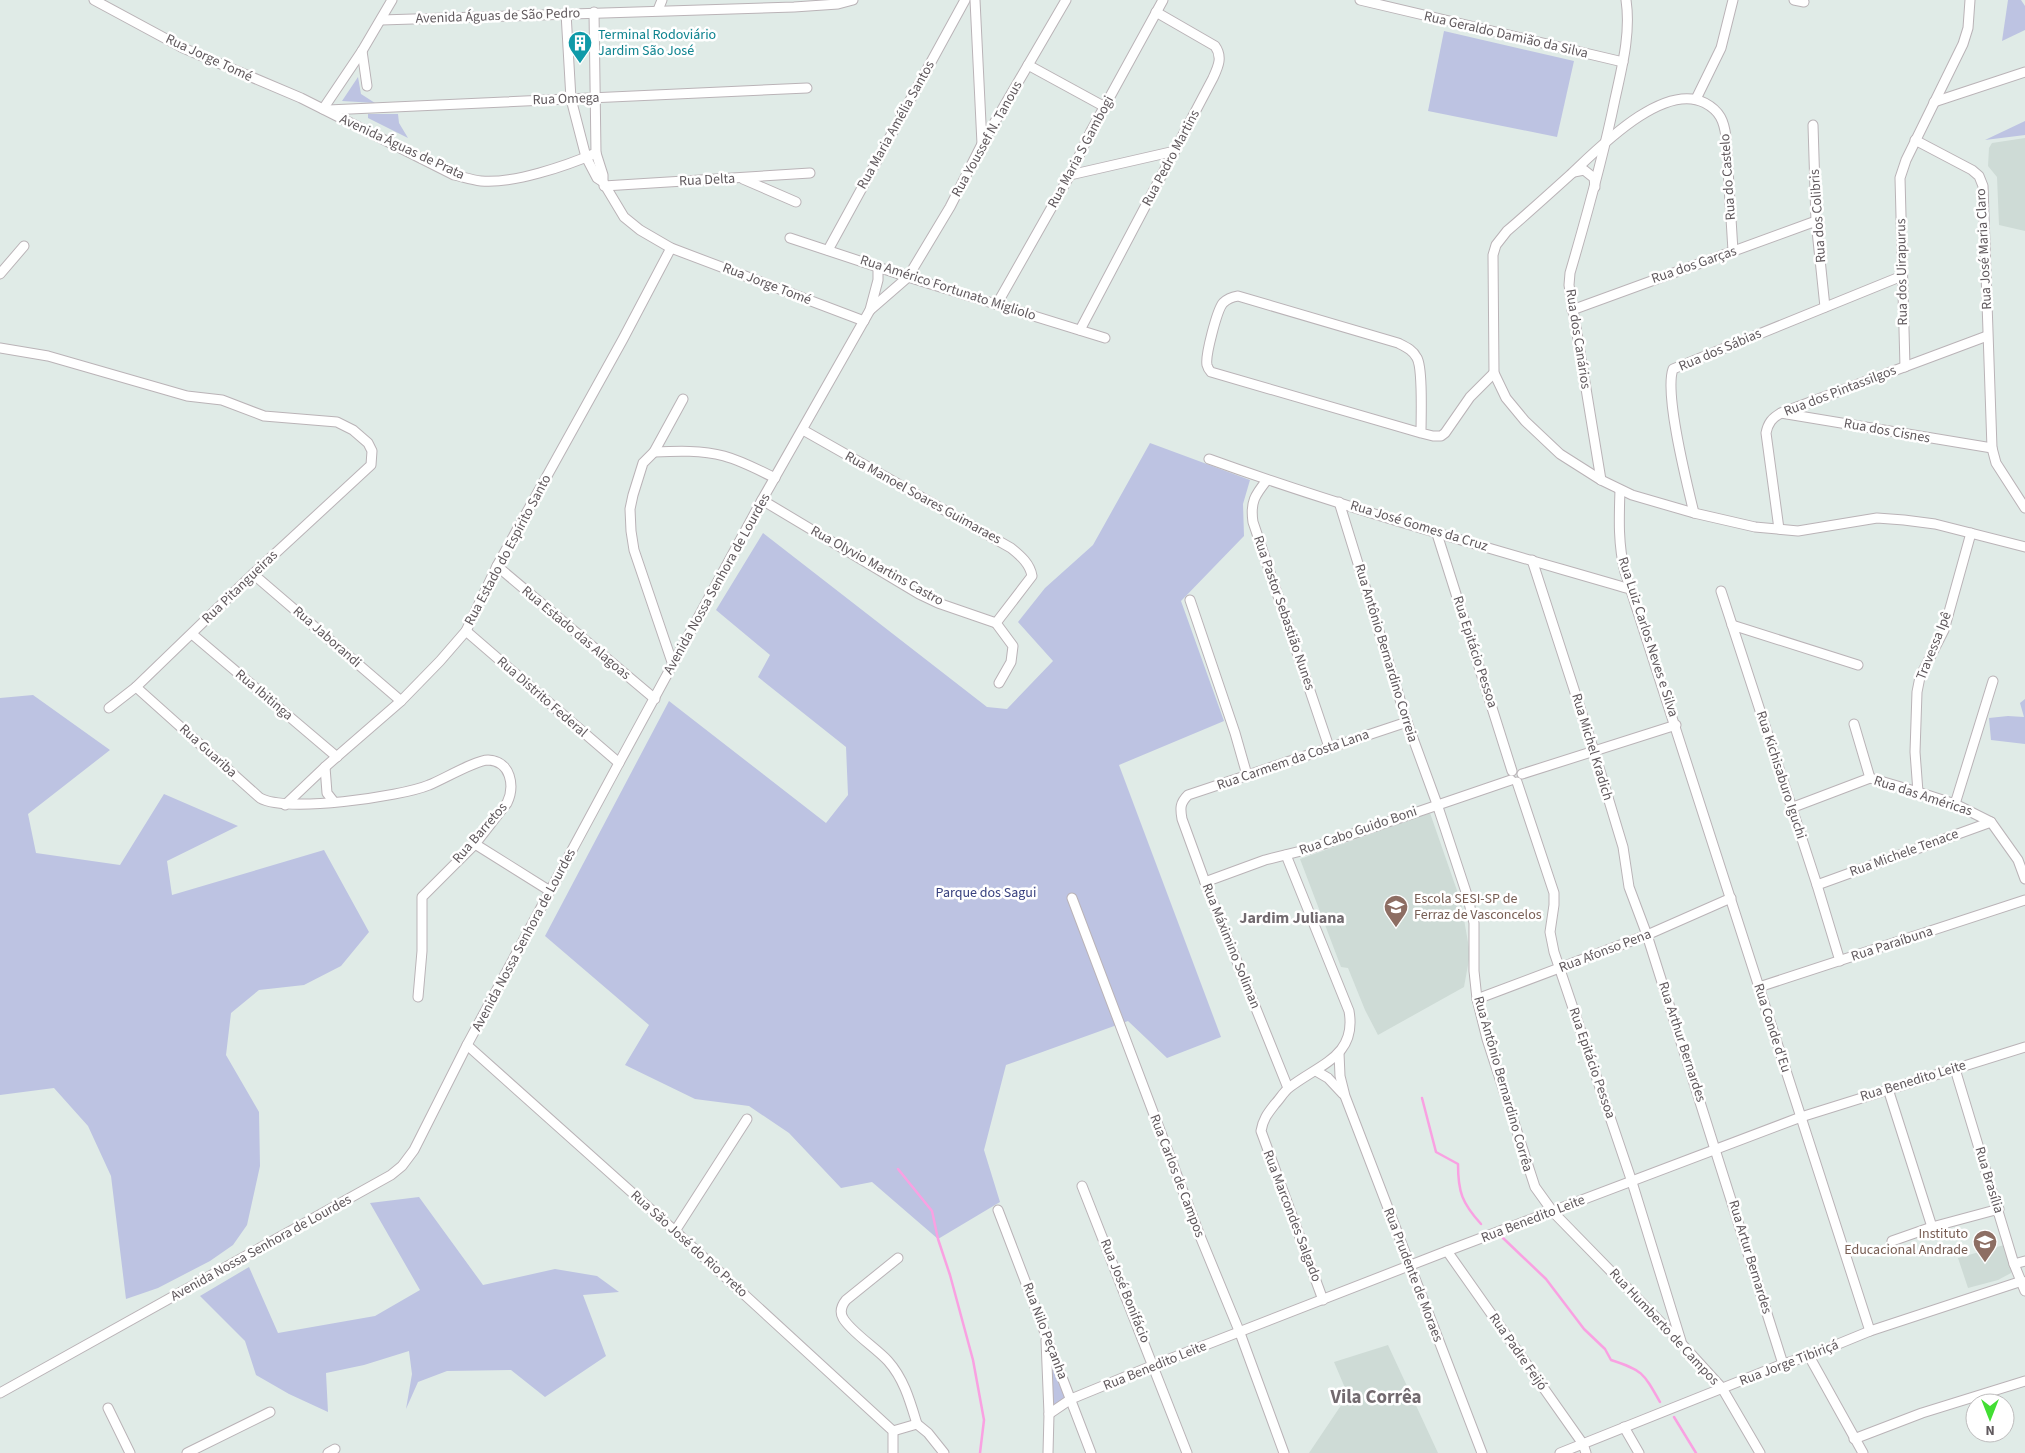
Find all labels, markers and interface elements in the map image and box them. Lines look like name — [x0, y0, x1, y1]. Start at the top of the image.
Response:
street label: Avenida Águas de São Pedro — [415, 3, 581, 29]
street label: Rua Geraldo Damião da Silva — [1422, 6, 1590, 64]
place label: Terminal Rodoviário Jardim São José — [598, 25, 716, 61]
street label: Rua Jorge Tomé — [162, 29, 256, 87]
building icon: Terminal Rodoviário Jardim São José — [567, 30, 593, 64]
street label: Rua Maria Amélia Santos — [852, 57, 940, 193]
street label: Rua Youssef N. Tanous — [947, 77, 1027, 201]
street label: Rua Omega — [532, 88, 600, 110]
street label: Rua Maria S Gambogi — [1043, 92, 1119, 212]
street label: Rua Pedro Martins — [1137, 106, 1205, 210]
street label: Avenida Águas de Prata — [336, 109, 468, 185]
street label: Rua do Castelo — [1715, 133, 1741, 221]
street label: Rua dos Colibris — [1805, 168, 1831, 264]
street label: Rua Delta — [678, 169, 736, 191]
street label: Rua José Maria Claro — [1971, 188, 1997, 310]
street label: Rua dos Uirapurus — [1891, 218, 1913, 326]
street label: Rua dos Garças — [1649, 241, 1739, 289]
street label: Rua Américo Fortunato Migliolo — [858, 250, 1038, 326]
street label: Rua Jorge Tomé — [720, 258, 814, 310]
street label: Rua dos Canários — [1560, 288, 1596, 391]
street label: Rua dos Sábias — [1676, 324, 1765, 376]
street label: Rua dos Pintassilgos — [1781, 360, 1899, 422]
street label: Rua dos Cisnes — [1842, 414, 1932, 448]
street label: Rua Manoel Soares Guimaraes — [841, 447, 1005, 550]
street label: Rua Estado do Espírito Santo — [460, 471, 556, 629]
street label: Avenida Nossa Senhora de Lourdes — [659, 490, 775, 678]
street label: Rua José Gomes da Cruz — [1348, 496, 1490, 556]
street label: Rua Olyvio Martins Castro — [807, 521, 947, 611]
street label: Rua Pastor Sebastião Nunes — [1248, 533, 1320, 693]
street label: Rua Pitangueiras — [198, 546, 282, 628]
street label: Rua Luiz Carlos Neves e Silva — [1613, 554, 1683, 720]
street label: Rua Antônio Bernardino Correia — [1349, 561, 1423, 745]
street label: Rua Estado das Alagoas — [517, 581, 635, 685]
street label: Rua Epitácio Pessoa — [1447, 594, 1503, 710]
street label: Rua Jaborandi — [288, 602, 366, 672]
street label: Travessa Ipê — [1911, 609, 1957, 683]
street label: Rua Distrito Federal — [492, 652, 592, 742]
street label: Rua Ibitinga — [231, 665, 297, 725]
street label: Rua Michel Kradich — [1566, 691, 1618, 803]
street label: Rua Kichisaburo Iguchi — [1751, 708, 1811, 842]
street label: Rua Guariba — [175, 720, 241, 782]
street label: Rua Carmem da Costa Lana — [1214, 725, 1372, 795]
street label: Rua das Américas — [1871, 771, 1975, 821]
street label: Rua Barretos — [448, 798, 512, 868]
street label: Rua Cabo Guido Boni — [1296, 801, 1420, 861]
street label: Rua Michele Tenace — [1847, 824, 1961, 882]
street label: Avenida Nossa Senhora de Lourdes — [467, 845, 581, 1035]
street label: Rua Máximino Soliman — [1197, 880, 1265, 1012]
park label: Parque dos Sagui — [936, 883, 1036, 903]
place label: Escola SESI-SP de Ferraz de Vasconcelos — [1414, 889, 1542, 925]
school or university icon: Escola SESI-SP de Ferraz de Vasconcelos — [1383, 894, 1409, 928]
district label: Jardim Juliana — [1239, 907, 1345, 929]
street label: Rua Paraíbuna — [1849, 921, 1935, 967]
street label: Rua Afonso Pena — [1556, 924, 1654, 978]
street label: Rua Arthur Bernardes — [1653, 979, 1711, 1105]
street label: Rua Conde d'Eu — [1748, 981, 1796, 1075]
street label: Rua Antônio Bernardino Corrêa — [1468, 994, 1538, 1174]
street label: Rua Epitácio Pessoa — [1564, 1005, 1620, 1121]
street label: Rua Benedito Leite — [1858, 1055, 1969, 1107]
street label: Rua Carlos de Campos — [1144, 1111, 1210, 1241]
street label: Rua Brasília — [1969, 1144, 2009, 1216]
street label: Rua Marcondes Salgado — [1258, 1147, 1326, 1285]
street label: Rua São José do Rio Preto — [626, 1186, 752, 1302]
street label: Avenida Nossa Senhora de Lourdes — [167, 1190, 355, 1306]
street label: Rua Benedito Leite — [1478, 1190, 1588, 1248]
street label: Rua Artur Bernardes — [1723, 1198, 1777, 1316]
street label: Rua Prudente de Moraes — [1378, 1205, 1448, 1345]
place label: Instituto Educacional Andrade — [1844, 1224, 1968, 1260]
school or university icon: Instituto Educacional Andrade — [1972, 1229, 1998, 1263]
street label: Rua José Bonifácio — [1095, 1236, 1155, 1346]
street label: Rua Humberto de Campos — [1604, 1264, 1724, 1390]
street label: Rua Nilo Peçanha — [1017, 1280, 1073, 1382]
street label: Rua Padre Feijó — [1484, 1309, 1552, 1395]
street label: Rua Jorge Tibiriçá — [1736, 1335, 1842, 1391]
street label: Rua Benedito Leite — [1100, 1336, 1210, 1396]
district label: Vila Corrêa — [1329, 1384, 1422, 1411]
north arrow — [1965, 1393, 2015, 1443]
text: N — [1985, 1420, 1995, 1440]

